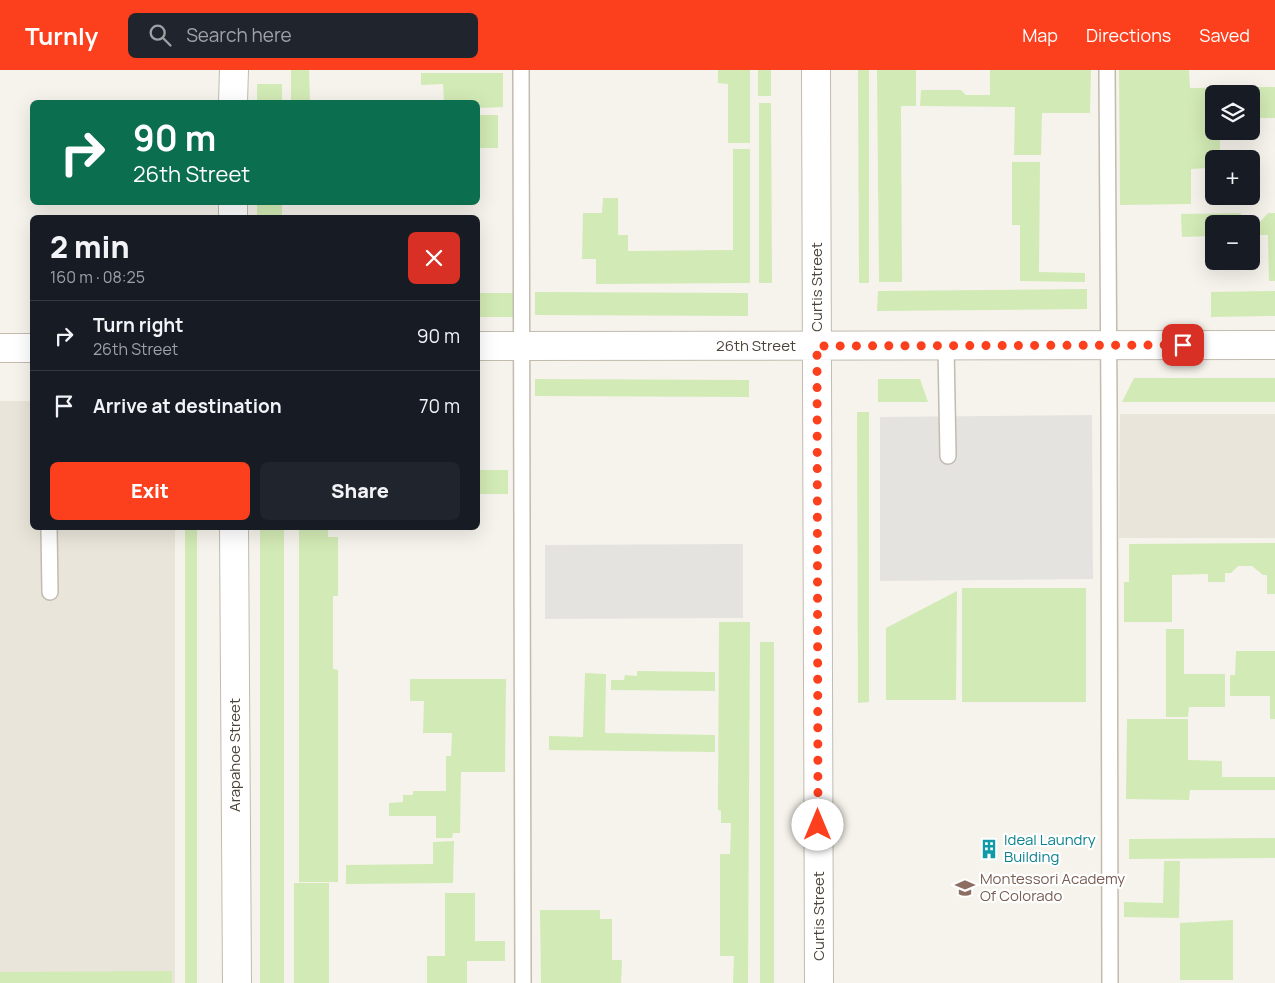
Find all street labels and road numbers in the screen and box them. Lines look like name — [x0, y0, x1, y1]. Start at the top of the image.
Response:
street label: Curtis Street — [806, 242, 827, 332]
street label: 26th Street — [716, 335, 796, 356]
street label: Arapahoe Street — [224, 698, 245, 812]
street label: Curtis Street — [808, 871, 829, 961]

